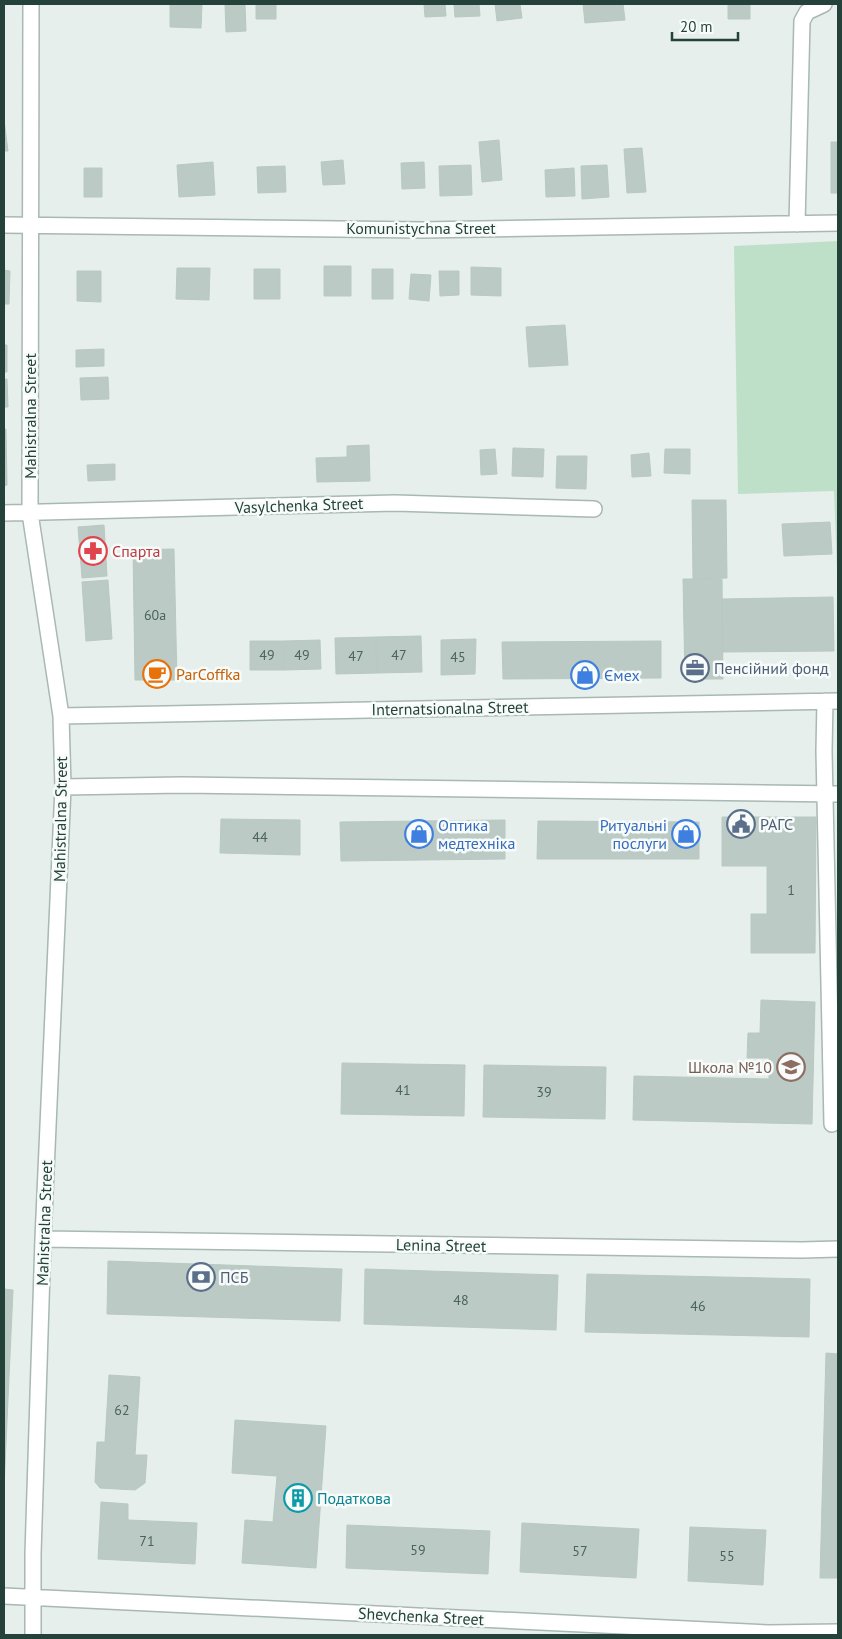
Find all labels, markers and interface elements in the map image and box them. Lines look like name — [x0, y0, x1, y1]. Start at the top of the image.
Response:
scale bar — [672, 10, 738, 42]
text: 20 m — [680, 17, 713, 36]
street label: Komunistychna Street — [346, 218, 496, 238]
street label: Mahistralna Street — [20, 353, 40, 479]
street label: Vasylchenka Street — [233, 493, 364, 517]
pharmacy icon: Спарта — [78, 536, 108, 566]
place label: Спарта — [112, 541, 160, 561]
house number: 60а — [144, 606, 166, 624]
house number: 49 — [259, 646, 275, 664]
house number: 49 — [294, 646, 310, 664]
house number: 47 — [391, 646, 407, 664]
house number: 47 — [348, 647, 364, 665]
house number: 45 — [450, 648, 466, 666]
office icon: Пенсійний фонд — [680, 653, 710, 683]
place label: Пенсійний фонд — [714, 658, 829, 678]
cafe icon: ParCoffka — [142, 659, 172, 689]
shop icon: Ємех — [570, 660, 600, 690]
place label: ParCoffka — [176, 664, 241, 684]
place label: Ємех — [604, 665, 640, 685]
street label: Internatsionalna Street — [371, 697, 529, 719]
street label: Mahistralna Street — [49, 755, 71, 882]
public building icon: РАГС — [726, 809, 756, 839]
place label: РАГС — [760, 814, 793, 834]
place label: Оптика медтехніка — [438, 815, 515, 853]
place label: Ритуальні послуги — [600, 815, 667, 853]
shop icon: Оптика медтехніка — [404, 819, 434, 849]
shop icon: Ритуальні послуги — [671, 819, 701, 849]
house number: 44 — [252, 828, 268, 846]
house number: 1 — [787, 881, 795, 899]
school or university icon: Школа №10 — [776, 1052, 806, 1082]
place label: Школа №10 — [688, 1057, 772, 1077]
house number: 41 — [395, 1081, 411, 1099]
house number: 39 — [536, 1083, 552, 1101]
street label: Mahistralna Street — [32, 1159, 56, 1286]
street label: Lenina Street — [396, 1234, 487, 1256]
bank icon: ПСБ — [186, 1262, 216, 1292]
place label: ПСБ — [220, 1267, 249, 1287]
house number: 48 — [453, 1291, 469, 1309]
house number: 46 — [690, 1297, 706, 1315]
house number: 62 — [114, 1401, 130, 1419]
building icon: Податкова — [283, 1483, 313, 1513]
place label: Податкова — [317, 1488, 391, 1508]
house number: 71 — [139, 1532, 155, 1550]
house number: 59 — [410, 1541, 426, 1559]
house number: 57 — [572, 1542, 588, 1560]
house number: 55 — [719, 1547, 735, 1565]
street label: Shevchenka Street — [357, 1603, 485, 1629]

